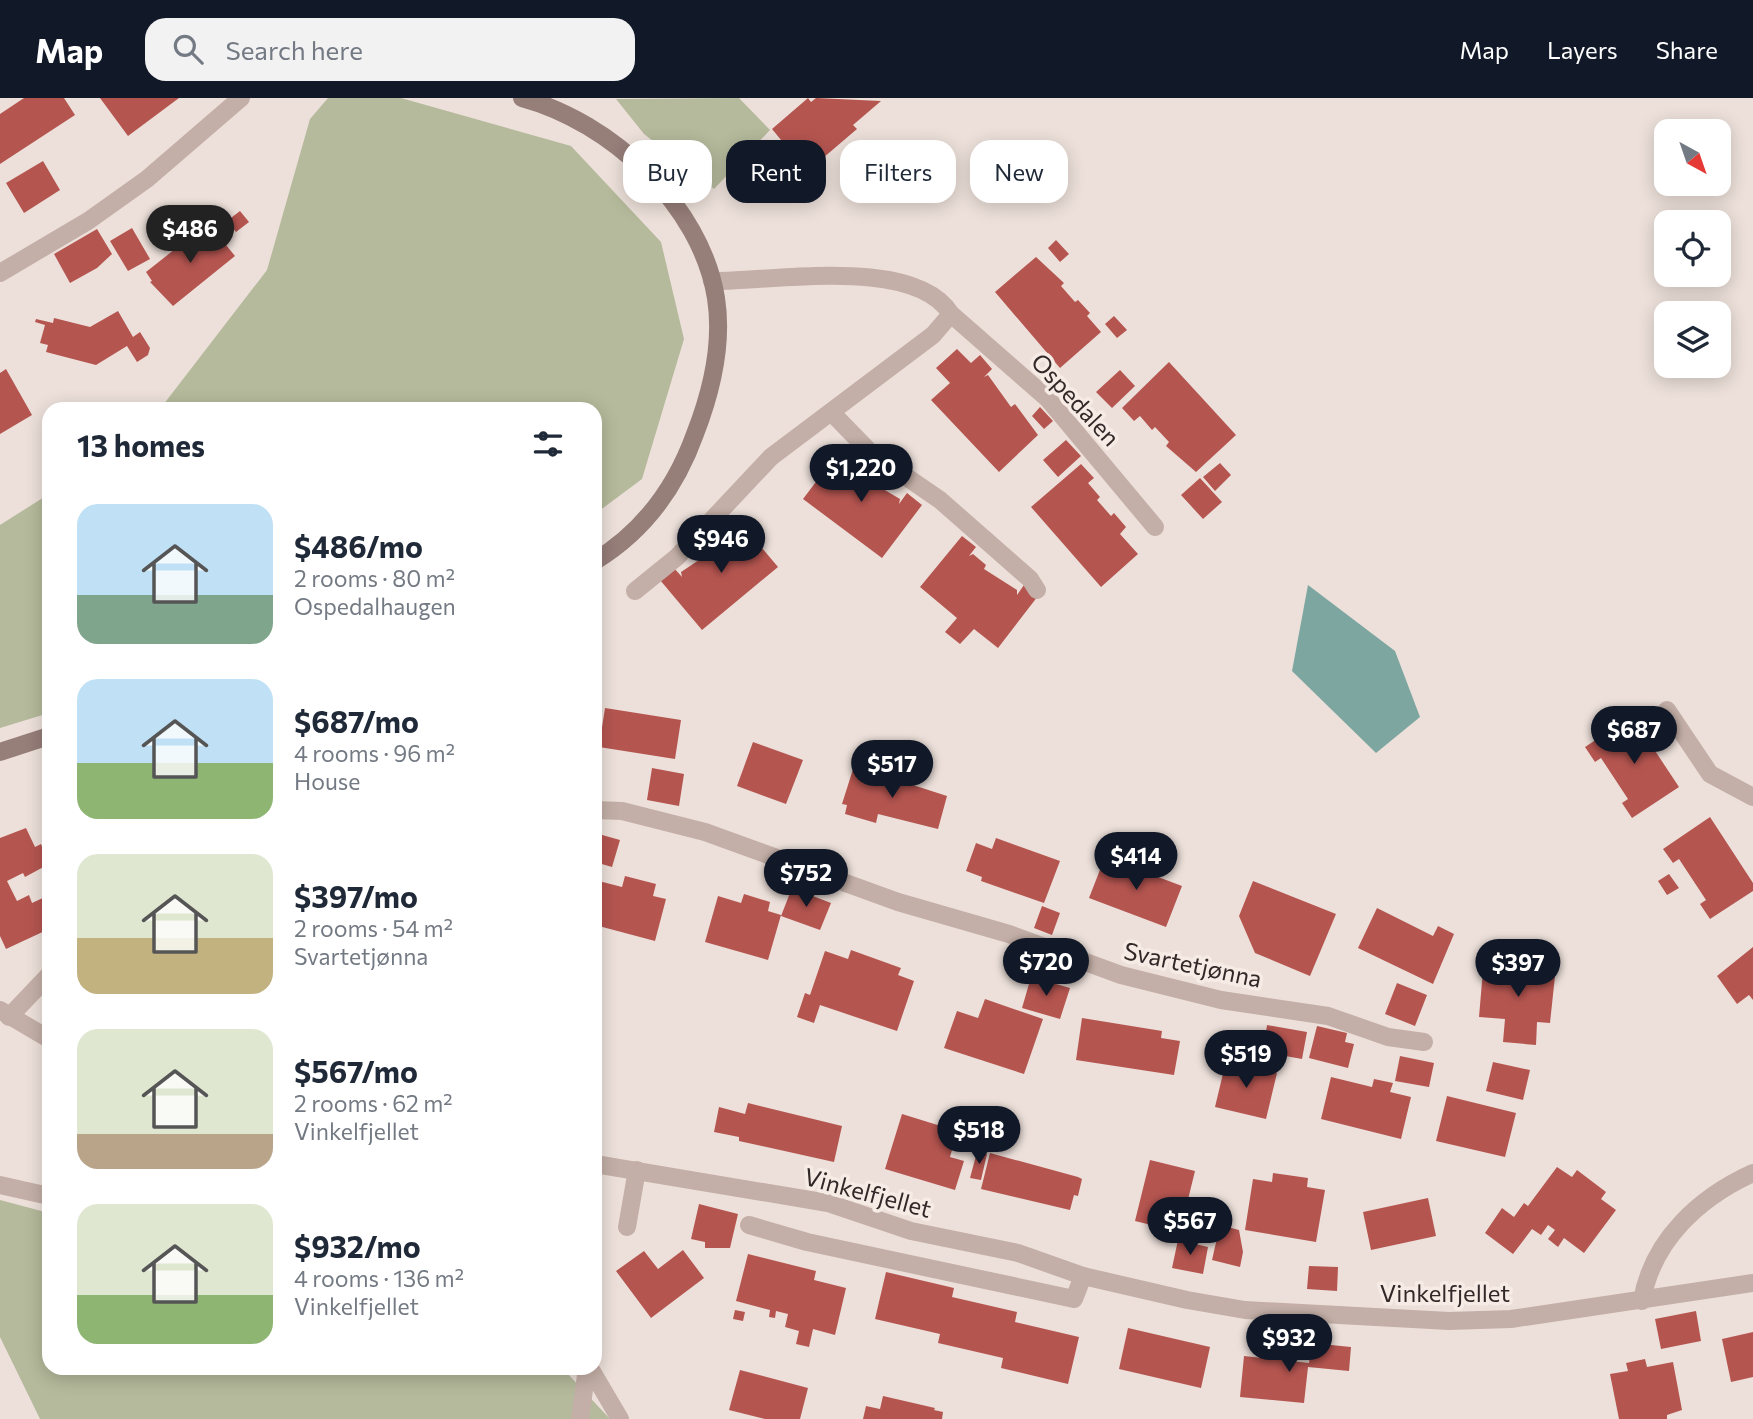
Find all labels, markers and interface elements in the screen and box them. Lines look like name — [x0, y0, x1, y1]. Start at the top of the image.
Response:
search box — [145, 18, 635, 81]
text: Map — [35, 29, 103, 70]
icon: search — [169, 30, 207, 68]
text: Search here — [225, 34, 363, 65]
text: Map — [1460, 35, 1509, 64]
text: Layers — [1547, 35, 1618, 64]
text: Share — [1656, 35, 1718, 64]
north arrow — [1654, 119, 1731, 196]
map controls — [1654, 119, 1731, 378]
chip: Buy — [623, 140, 712, 203]
chip: Rent — [726, 140, 826, 203]
chip: Filters — [840, 140, 956, 203]
chip: New — [970, 140, 1068, 203]
pin: $486 — [149, 206, 231, 265]
button: locate — [1654, 210, 1731, 287]
text: $486 — [162, 214, 218, 242]
button: layers — [1654, 301, 1731, 378]
street label: Ospedalen — [1026, 347, 1126, 451]
icon: filters — [529, 425, 567, 463]
text: 13 homes — [77, 426, 205, 463]
pin: $1,220 — [804, 444, 918, 504]
text: $1,220 — [826, 453, 896, 481]
pin: $946 — [680, 516, 762, 575]
text: $946 — [693, 524, 749, 552]
text: $486/mo — [294, 527, 423, 564]
icon: home — [133, 532, 217, 616]
text: 2 rooms · 80 m² — [294, 564, 455, 592]
text: Ospedalhaugen — [294, 592, 456, 620]
text: $687/mo — [294, 702, 419, 739]
pin: $687 — [1593, 706, 1675, 766]
icon: home — [133, 707, 217, 791]
text: $687 — [1607, 715, 1661, 743]
text: 4 rooms · 96 m² — [294, 739, 455, 767]
pin: $517 — [851, 740, 933, 800]
text: $517 — [867, 749, 917, 777]
text: House — [294, 767, 360, 795]
pin: $414 — [1095, 832, 1177, 892]
text: $414 — [1110, 841, 1162, 869]
pin: $752 — [765, 850, 847, 909]
text: $752 — [780, 858, 832, 886]
text: $397/mo — [294, 877, 418, 914]
icon: home — [133, 882, 217, 966]
text: 2 rooms · 54 m² — [294, 914, 453, 942]
street label: Svartetjønna — [1121, 935, 1265, 993]
pin: $720 — [1005, 939, 1087, 998]
pin: $397 — [1477, 940, 1559, 999]
text: Svartetjønna — [294, 942, 428, 970]
text: $720 — [1019, 947, 1073, 975]
text: $397 — [1491, 948, 1545, 976]
pin: $519 — [1205, 1030, 1287, 1090]
text: $519 — [1220, 1039, 1272, 1067]
text: $567/mo — [294, 1052, 418, 1089]
icon: home — [133, 1057, 217, 1141]
text: 2 rooms · 62 m² — [294, 1089, 453, 1117]
pin: $518 — [938, 1107, 1020, 1166]
text: $518 — [953, 1115, 1005, 1143]
text: Vinkelfjellet — [294, 1117, 419, 1145]
street label: Vinkelfjellet — [801, 1161, 935, 1223]
pin: $567 — [1149, 1198, 1231, 1257]
text: $567 — [1163, 1206, 1217, 1234]
text: $932/mo — [294, 1227, 421, 1264]
icon: home — [133, 1232, 217, 1316]
text: 4 rooms · 136 m² — [294, 1264, 464, 1292]
street label: Vinkelfjellet — [1380, 1278, 1510, 1307]
text: Vinkelfjellet — [294, 1292, 419, 1320]
pin: $932 — [1248, 1314, 1330, 1374]
text: $932 — [1262, 1323, 1316, 1351]

